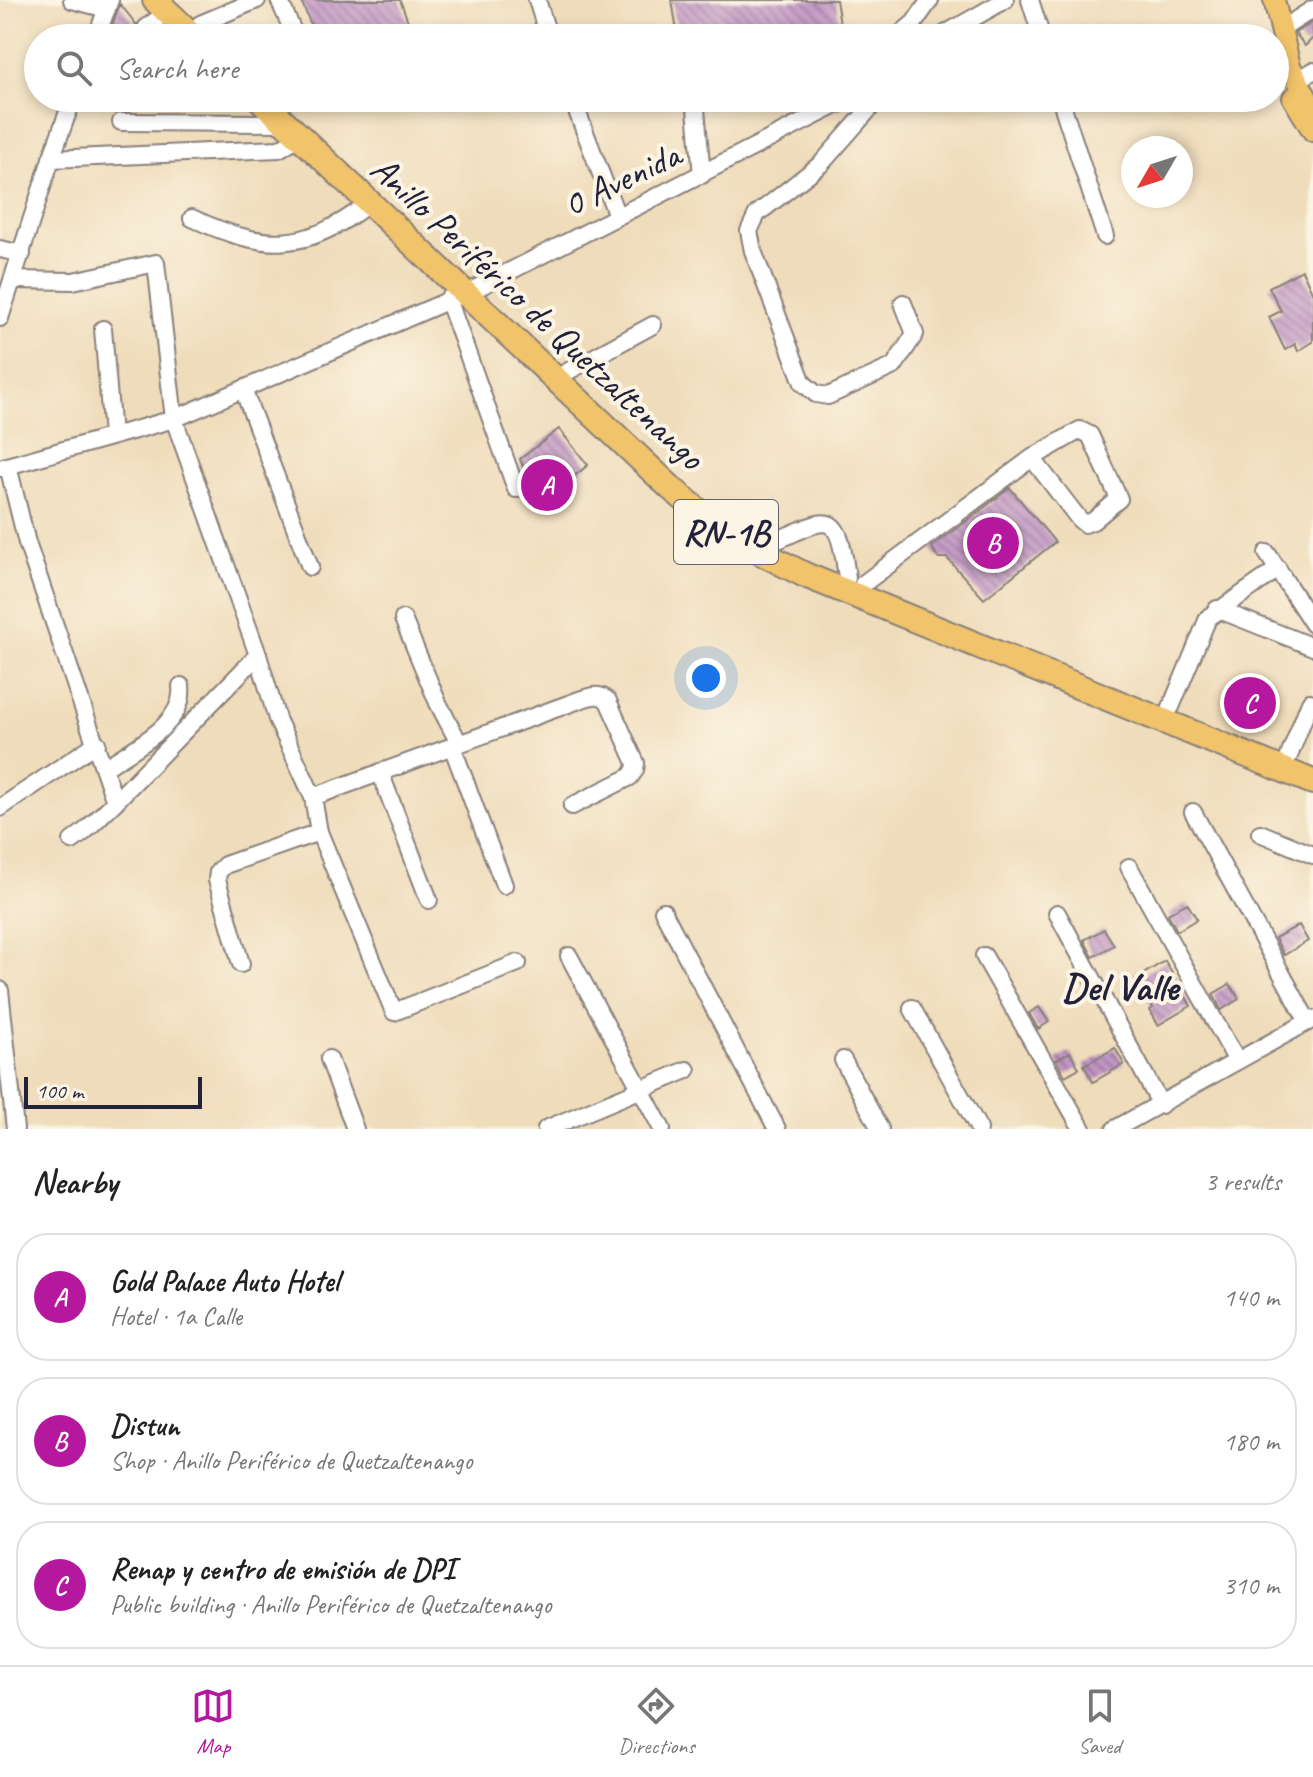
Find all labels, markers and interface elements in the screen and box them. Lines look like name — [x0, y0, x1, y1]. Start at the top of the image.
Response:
search box — [24, 24, 1289, 112]
icon: search — [52, 46, 96, 90]
text: Search here — [116, 49, 238, 87]
street label: 0 Avenida — [555, 129, 691, 228]
north arrow — [1121, 136, 1193, 208]
street label: Anillo Periférico de Quetzaltenango — [361, 145, 716, 480]
pin: A — [521, 455, 573, 515]
road number: RN-1B — [674, 500, 778, 564]
pin: B — [967, 513, 1019, 573]
your location — [686, 658, 726, 698]
pin: C — [1224, 673, 1276, 733]
district label: Del Valle — [1062, 962, 1181, 1012]
scale bar — [24, 1073, 202, 1109]
text: 100 m — [36, 1077, 83, 1105]
text: Nearby — [32, 1160, 118, 1203]
text: 3 results — [1205, 1165, 1281, 1198]
text: Gold Palace Auto Hotel — [110, 1262, 339, 1300]
text: A — [53, 1281, 67, 1314]
text: 140 m — [1223, 1281, 1279, 1314]
text: Hotel · 1a Calle — [110, 1300, 242, 1333]
text: Distun — [110, 1406, 179, 1444]
text: B — [53, 1425, 67, 1458]
text: 180 m — [1223, 1425, 1279, 1458]
text: Shop · Anillo Periférico de Quetzaltenango — [110, 1444, 472, 1477]
text: Renap y centro de emisión de DPI — [110, 1550, 455, 1588]
text: C — [54, 1569, 66, 1602]
text: 310 m — [1223, 1569, 1279, 1602]
text: Public building · Anillo Periférico de Quetzaltenango — [110, 1588, 552, 1621]
tab: Map — [191, 1684, 235, 1760]
tab: Directions — [618, 1684, 695, 1760]
tab: Saved — [1078, 1684, 1122, 1760]

